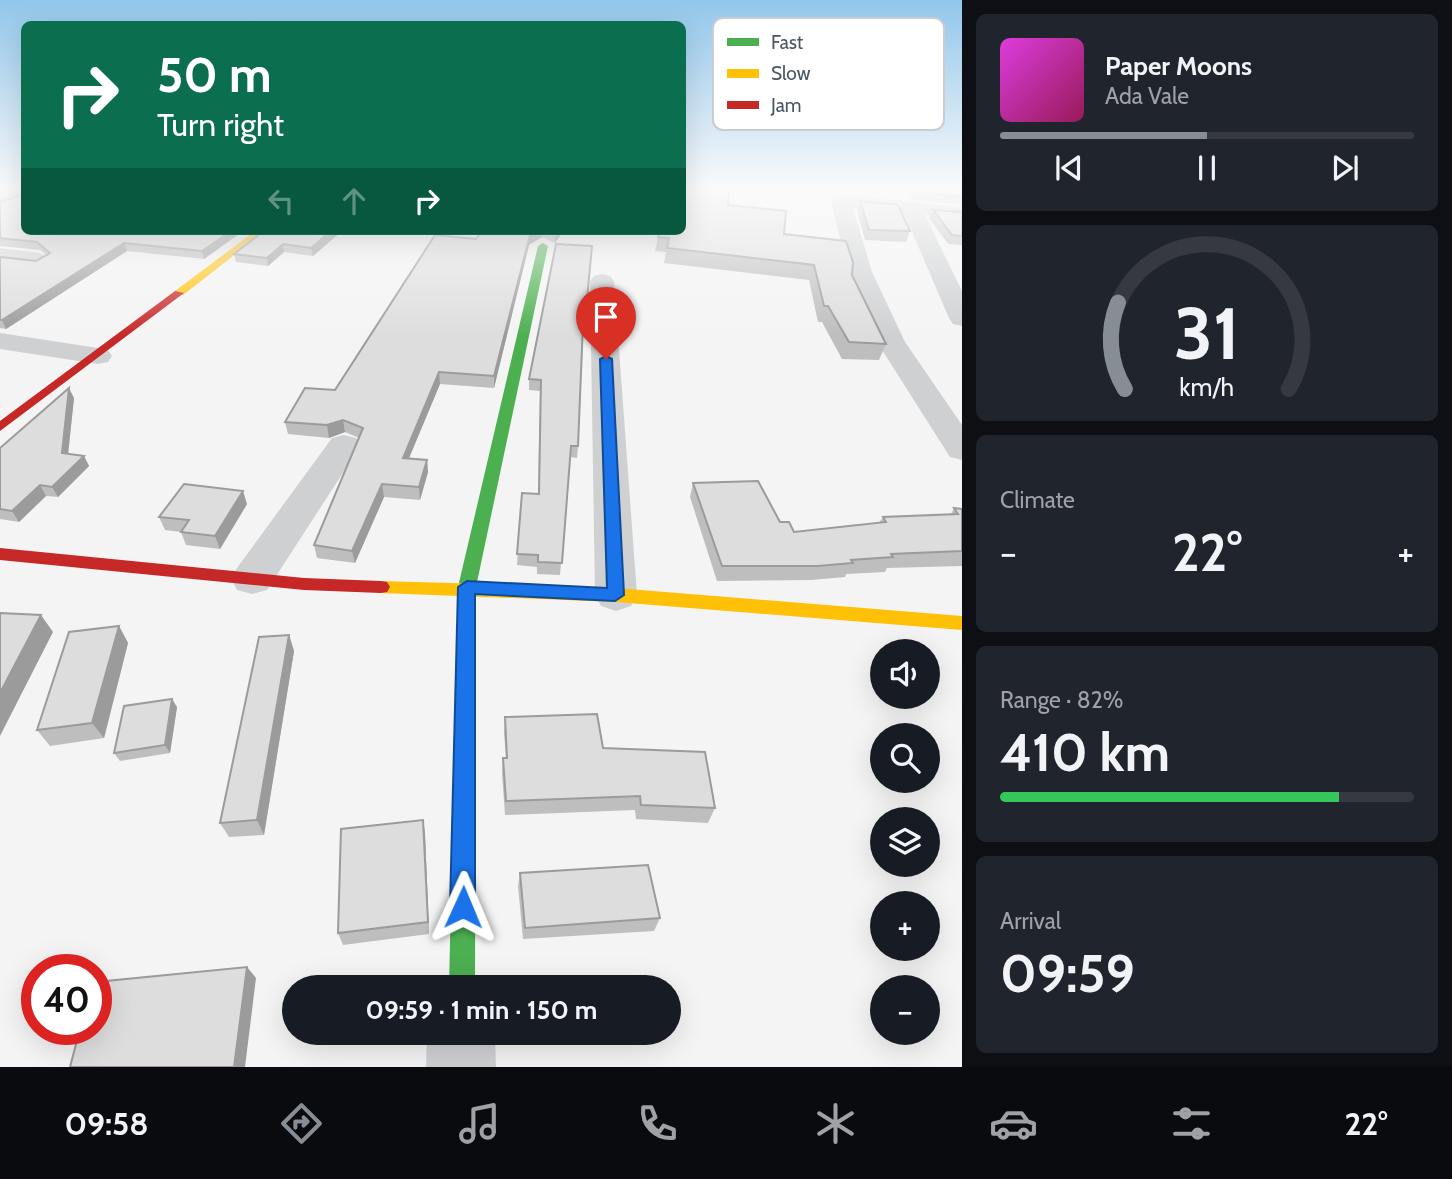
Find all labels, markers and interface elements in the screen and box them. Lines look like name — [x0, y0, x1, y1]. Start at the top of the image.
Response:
legend — [713, 18, 944, 130]
text: Fast — [771, 31, 804, 54]
text: 50 m — [157, 45, 272, 104]
icon: right — [42, 49, 133, 140]
text: Paper Moons — [1105, 50, 1252, 82]
text: Slow — [771, 62, 811, 85]
text: Ada Vale — [1105, 82, 1189, 110]
text: Jam — [770, 94, 801, 117]
text: Turn right — [157, 105, 284, 144]
icon: previous — [1050, 149, 1088, 187]
icon: pause — [1188, 149, 1226, 187]
icon: next — [1326, 149, 1364, 187]
icon: left — [262, 182, 300, 220]
icon: ahead — [335, 182, 373, 220]
icon: right — [408, 182, 446, 220]
pin — [576, 287, 636, 359]
text: 31 — [1174, 289, 1240, 377]
icon: arrive — [587, 298, 625, 336]
text: km/h — [1180, 372, 1234, 402]
text: Climate — [1000, 486, 1075, 514]
text: 22° — [1172, 521, 1242, 584]
text: − — [1000, 529, 1017, 576]
text: + — [1397, 529, 1414, 576]
map controls — [870, 639, 940, 1045]
button: sound — [870, 639, 940, 709]
text: Range · 82% — [1000, 686, 1123, 714]
text: 410 km — [1000, 721, 1170, 784]
button: search — [870, 723, 940, 793]
button: layers — [870, 807, 940, 877]
position arrow — [426, 870, 500, 944]
button: + — [870, 891, 940, 961]
text: Arrival — [1000, 907, 1061, 935]
text: 09:59 — [1000, 942, 1135, 1005]
speed limit sign: 40 — [21, 954, 112, 1045]
button: − — [870, 975, 940, 1045]
text: 09:59 · 1 min · 150 m — [366, 994, 597, 1026]
icon: directions — [277, 1099, 326, 1148]
icon: music — [455, 1099, 504, 1148]
icon: phone — [633, 1099, 682, 1148]
icon: climate — [811, 1099, 860, 1148]
icon: car — [989, 1099, 1038, 1148]
icon: filters — [1167, 1099, 1216, 1148]
text: 09:58 — [64, 1104, 149, 1143]
text: 22° — [1344, 1104, 1388, 1143]

